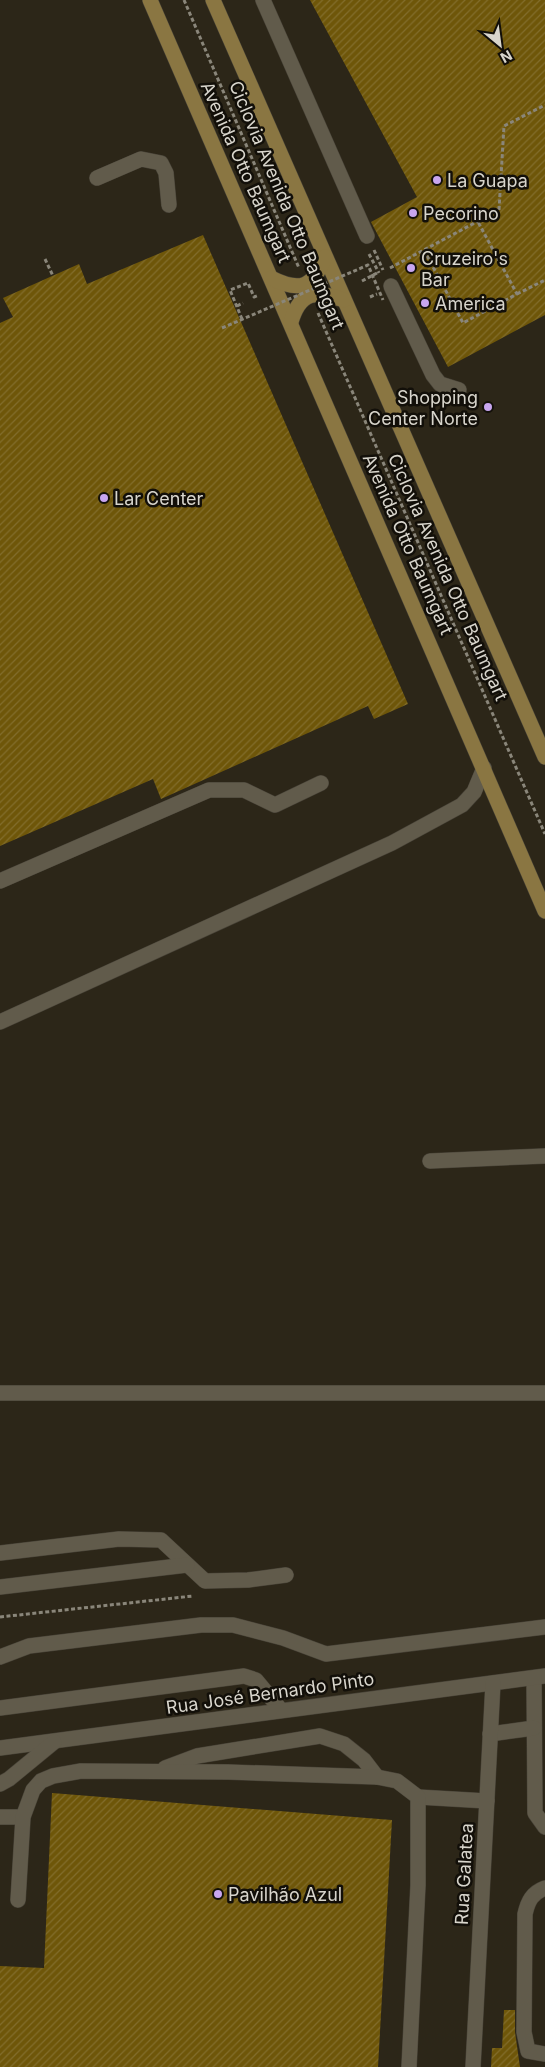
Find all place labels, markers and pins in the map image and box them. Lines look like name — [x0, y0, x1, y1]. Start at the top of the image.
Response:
place label: La Guapa — [447, 170, 528, 191]
marker: La Guapa — [431, 174, 443, 186]
place label: Pecorino — [423, 203, 499, 224]
marker: Pecorino — [407, 207, 419, 219]
place label: Cruzeiro's Bar — [421, 248, 508, 290]
marker: Cruzeiro's Bar — [405, 262, 417, 274]
place label: America — [435, 293, 506, 314]
marker: America — [419, 297, 431, 309]
place label: Shopping Center Norte — [368, 387, 478, 429]
marker: Shopping Center Norte — [482, 401, 494, 413]
place label: Lar Center — [114, 488, 204, 509]
marker: Lar Center — [98, 492, 110, 504]
place label: Pavilhão Azul — [228, 1884, 342, 1905]
marker: Pavilhão Azul — [212, 1888, 224, 1900]

